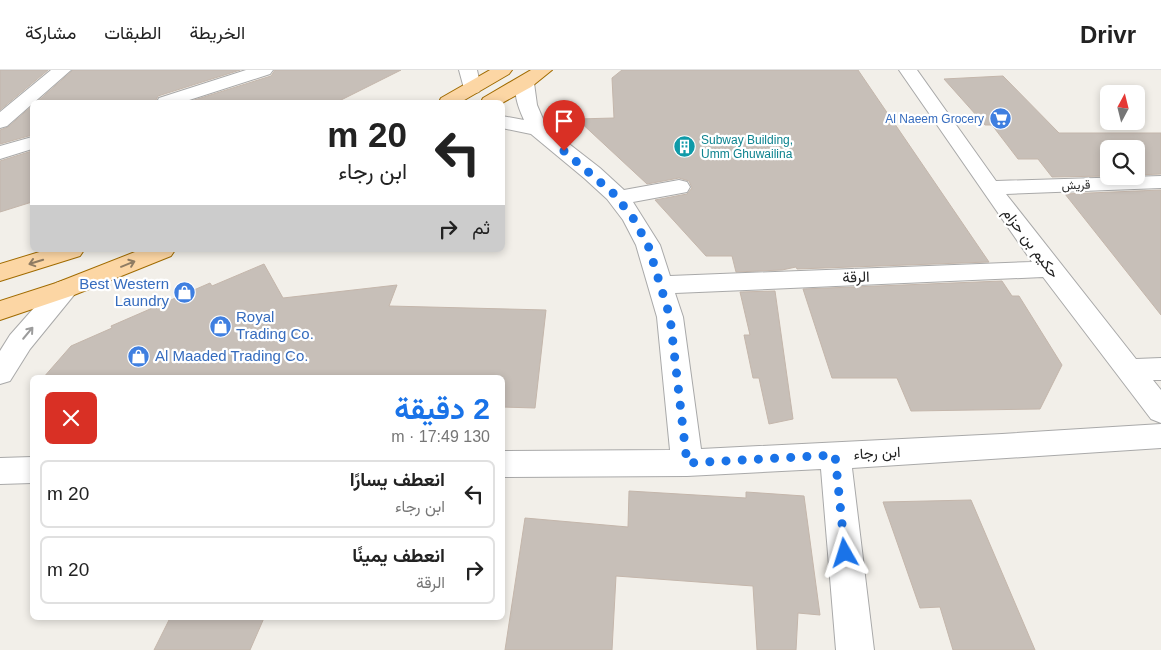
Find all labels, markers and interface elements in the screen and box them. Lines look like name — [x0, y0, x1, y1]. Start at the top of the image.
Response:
text: Drivr — [1080, 21, 1136, 48]
text: مشاركة — [25, 23, 76, 43]
text: الطبقات — [104, 23, 161, 43]
text: الخريطة — [189, 23, 245, 43]
north arrow — [1100, 85, 1145, 130]
map controls — [1100, 85, 1145, 185]
pin — [543, 100, 585, 151]
icon: arrive — [550, 107, 578, 135]
supermarket icon: Al Naeem Grocery — [988, 107, 1012, 131]
place label: Al Naeem Grocery — [885, 112, 984, 126]
text: 20 m — [327, 115, 407, 154]
icon: left — [425, 120, 490, 185]
place label: Subway Building, Umm Ghuwailina — [701, 133, 793, 161]
building icon: Subway Building, Umm Ghuwailina — [673, 135, 697, 159]
button: search — [1100, 140, 1145, 185]
text: ابن رجاء — [338, 159, 407, 184]
street label: قريش — [1061, 178, 1091, 193]
street label: حكيم بن حزام — [998, 204, 1063, 282]
icon: right — [434, 215, 462, 243]
text: ثم — [472, 217, 490, 238]
one-way arrow — [29, 258, 45, 267]
one-way arrow — [120, 259, 135, 268]
street label: الرقة — [842, 268, 870, 286]
place label: Best Western Laundry — [79, 275, 169, 309]
shop icon: Best Western Laundry — [173, 281, 197, 305]
place label: Royal Trading Co. — [236, 308, 314, 342]
shop icon: Royal Trading Co. — [208, 314, 232, 338]
one-way arrow — [22, 327, 34, 340]
shop icon: Al Maaded Trading Co. — [127, 344, 151, 368]
place label: Al Maaded Trading Co. — [155, 347, 308, 364]
button: close — [45, 392, 97, 444]
text: 2 دقيقة — [394, 392, 490, 425]
text: 130 m · 17:49 — [391, 428, 490, 445]
street label: ابن رجاء — [853, 443, 901, 464]
text: انعطف يسارًا — [350, 469, 445, 490]
icon: left — [460, 480, 488, 508]
text: 20 m — [47, 483, 89, 504]
text: ابن رجاء — [395, 498, 445, 515]
position arrow — [818, 526, 870, 578]
text: انعطف يمينًا — [352, 545, 445, 566]
icon: right — [460, 556, 488, 584]
text: 20 m — [47, 559, 89, 580]
text: الرقة — [416, 574, 445, 591]

